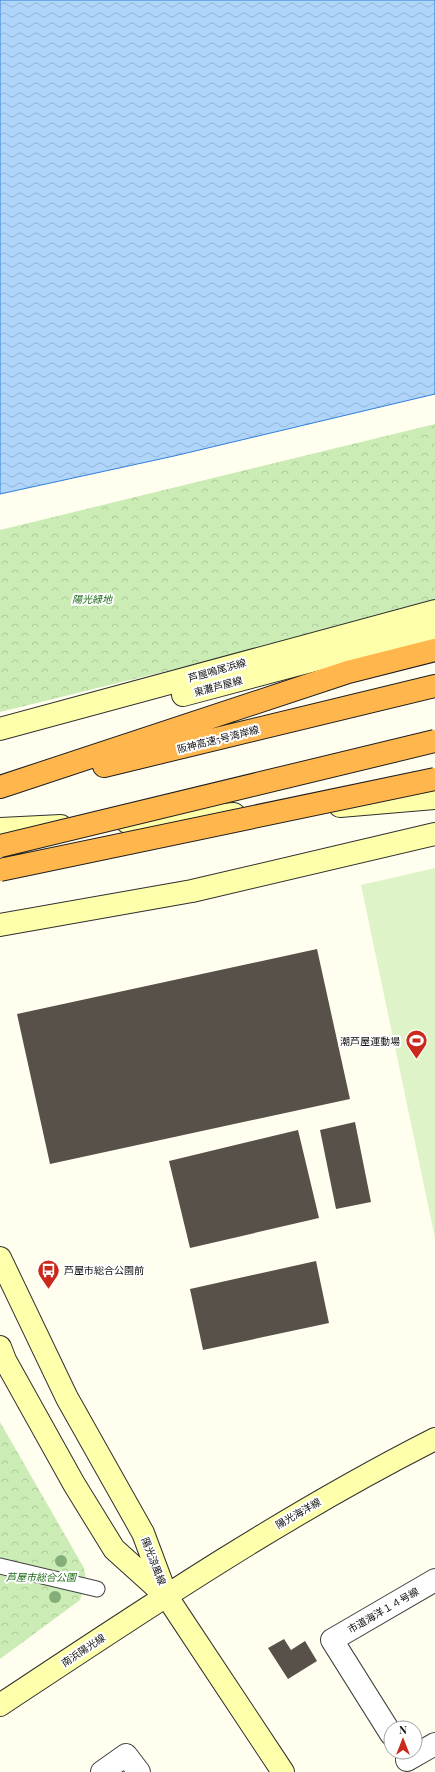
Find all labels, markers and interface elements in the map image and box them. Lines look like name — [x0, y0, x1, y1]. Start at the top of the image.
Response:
park label: 陽光緑地 — [72, 592, 113, 606]
street label: 芦屋鳴尾浜線 — [186, 655, 248, 685]
street label: 東灘芦屋線 — [192, 673, 244, 699]
street label: 阪神高速5号湾岸線 — [175, 722, 261, 756]
sports icon: 潮芦屋運動場 — [403, 1028, 429, 1061]
place label: 潮芦屋運動場 — [340, 1034, 400, 1048]
bus stop icon: 芦屋市総合公園前 — [36, 1257, 62, 1290]
place label: 芦屋市総合公園前 — [64, 1263, 144, 1277]
street label: 陽光海洋線 — [273, 1494, 323, 1532]
street label: 陽光涼風線 — [139, 1535, 169, 1587]
park label: 芦屋市総合公園 — [6, 1570, 78, 1584]
street label: 市道海洋１４号線 — [345, 1584, 421, 1636]
street label: 南浜陽光線 — [58, 1630, 108, 1670]
north arrow — [383, 1720, 423, 1760]
text: N — [399, 1722, 407, 1737]

